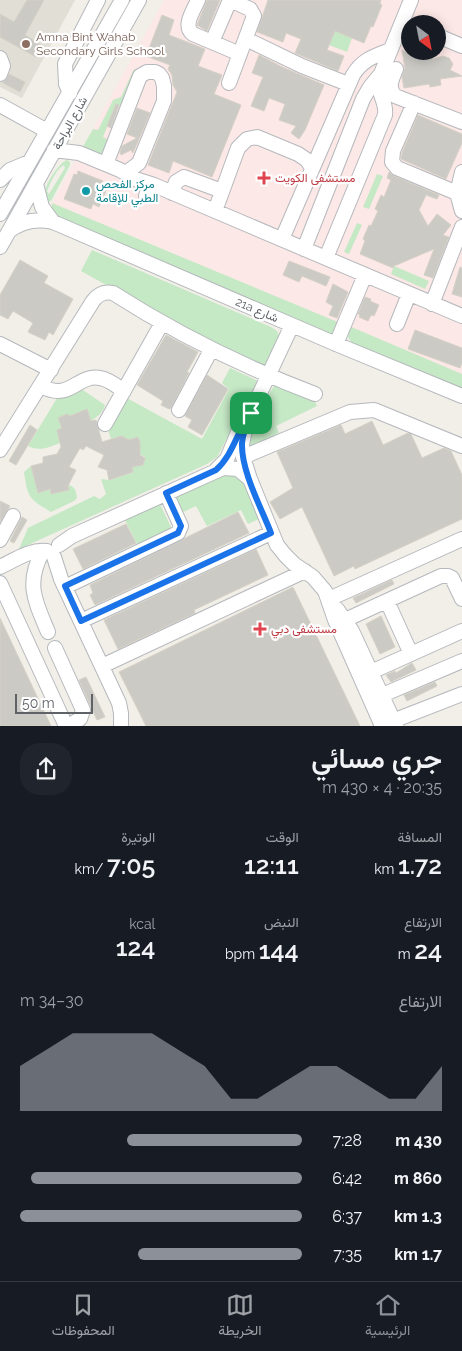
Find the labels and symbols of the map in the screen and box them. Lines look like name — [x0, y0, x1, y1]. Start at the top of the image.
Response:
north arrow — [401, 15, 446, 60]
place label: Amna Bint Wahab Secondary Girls School — [36, 30, 165, 58]
marker: Amna Bint Wahab Secondary Girls School — [20, 38, 32, 50]
street label: شارع البراحة — [50, 94, 92, 153]
marker: مستشفى الكويت — [257, 171, 271, 185]
place label: مستشفى الكويت — [275, 171, 355, 186]
place label: مركز الفحص الطبي للإقامة — [96, 177, 158, 208]
marker: مركز الفحص الطبي للإقامة — [80, 185, 92, 197]
street label: 21a شارع — [233, 295, 281, 327]
pin — [230, 392, 272, 434]
marker: مستشفى دبي — [253, 622, 267, 636]
place label: مستشفى دبي — [271, 622, 337, 639]
scale bar — [15, 691, 92, 714]

